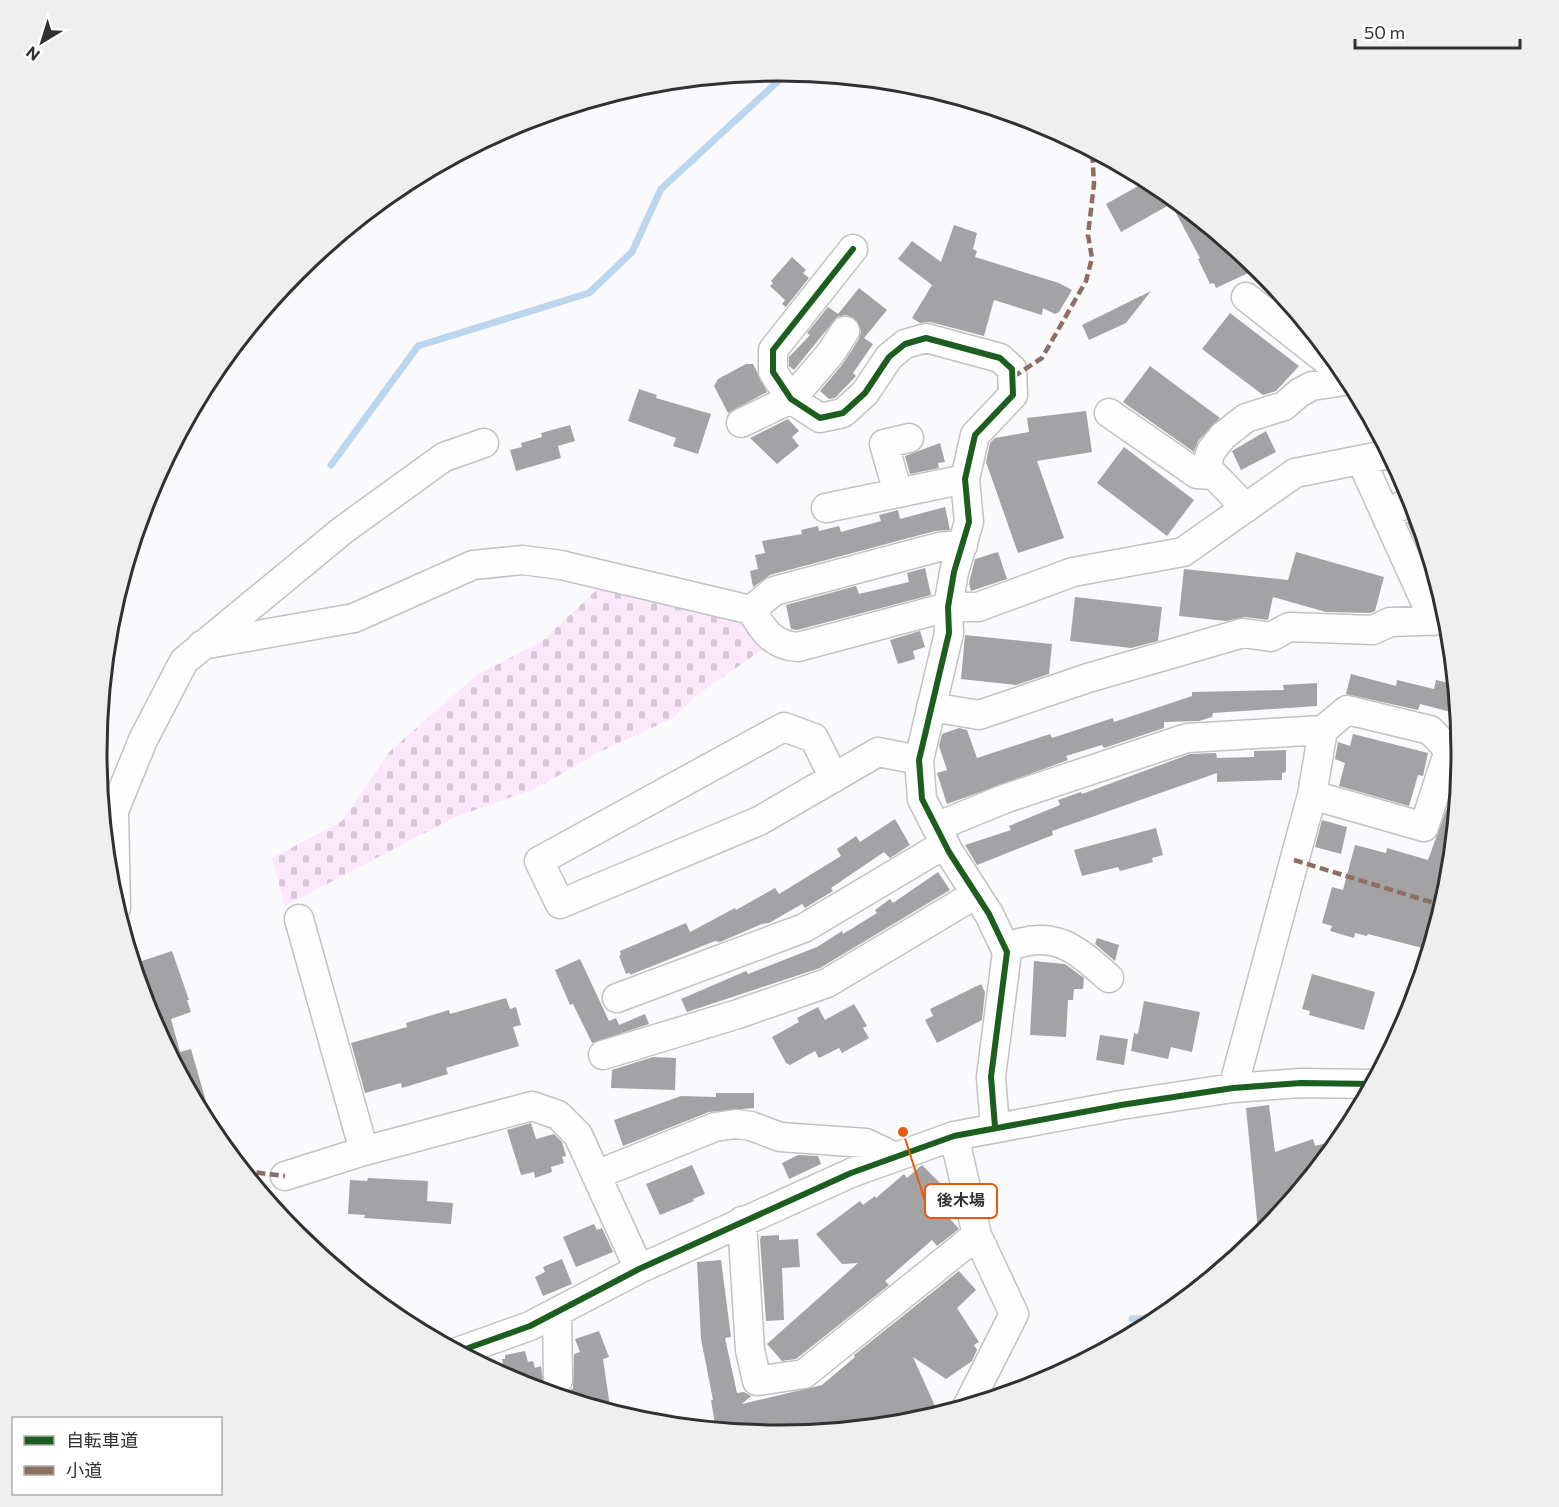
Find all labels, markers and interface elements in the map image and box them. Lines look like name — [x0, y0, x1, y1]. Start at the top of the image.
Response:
north arrow — [12, 12, 72, 72]
scale bar — [1355, 12, 1520, 50]
text: 50 m — [1364, 21, 1405, 43]
text: N — [22, 43, 43, 65]
callout: 後木場 — [925, 1184, 997, 1218]
text: 後木場 — [937, 1190, 985, 1209]
legend — [12, 1417, 222, 1495]
text: 自転車道 — [66, 1429, 138, 1451]
text: 小道 — [66, 1459, 102, 1481]

